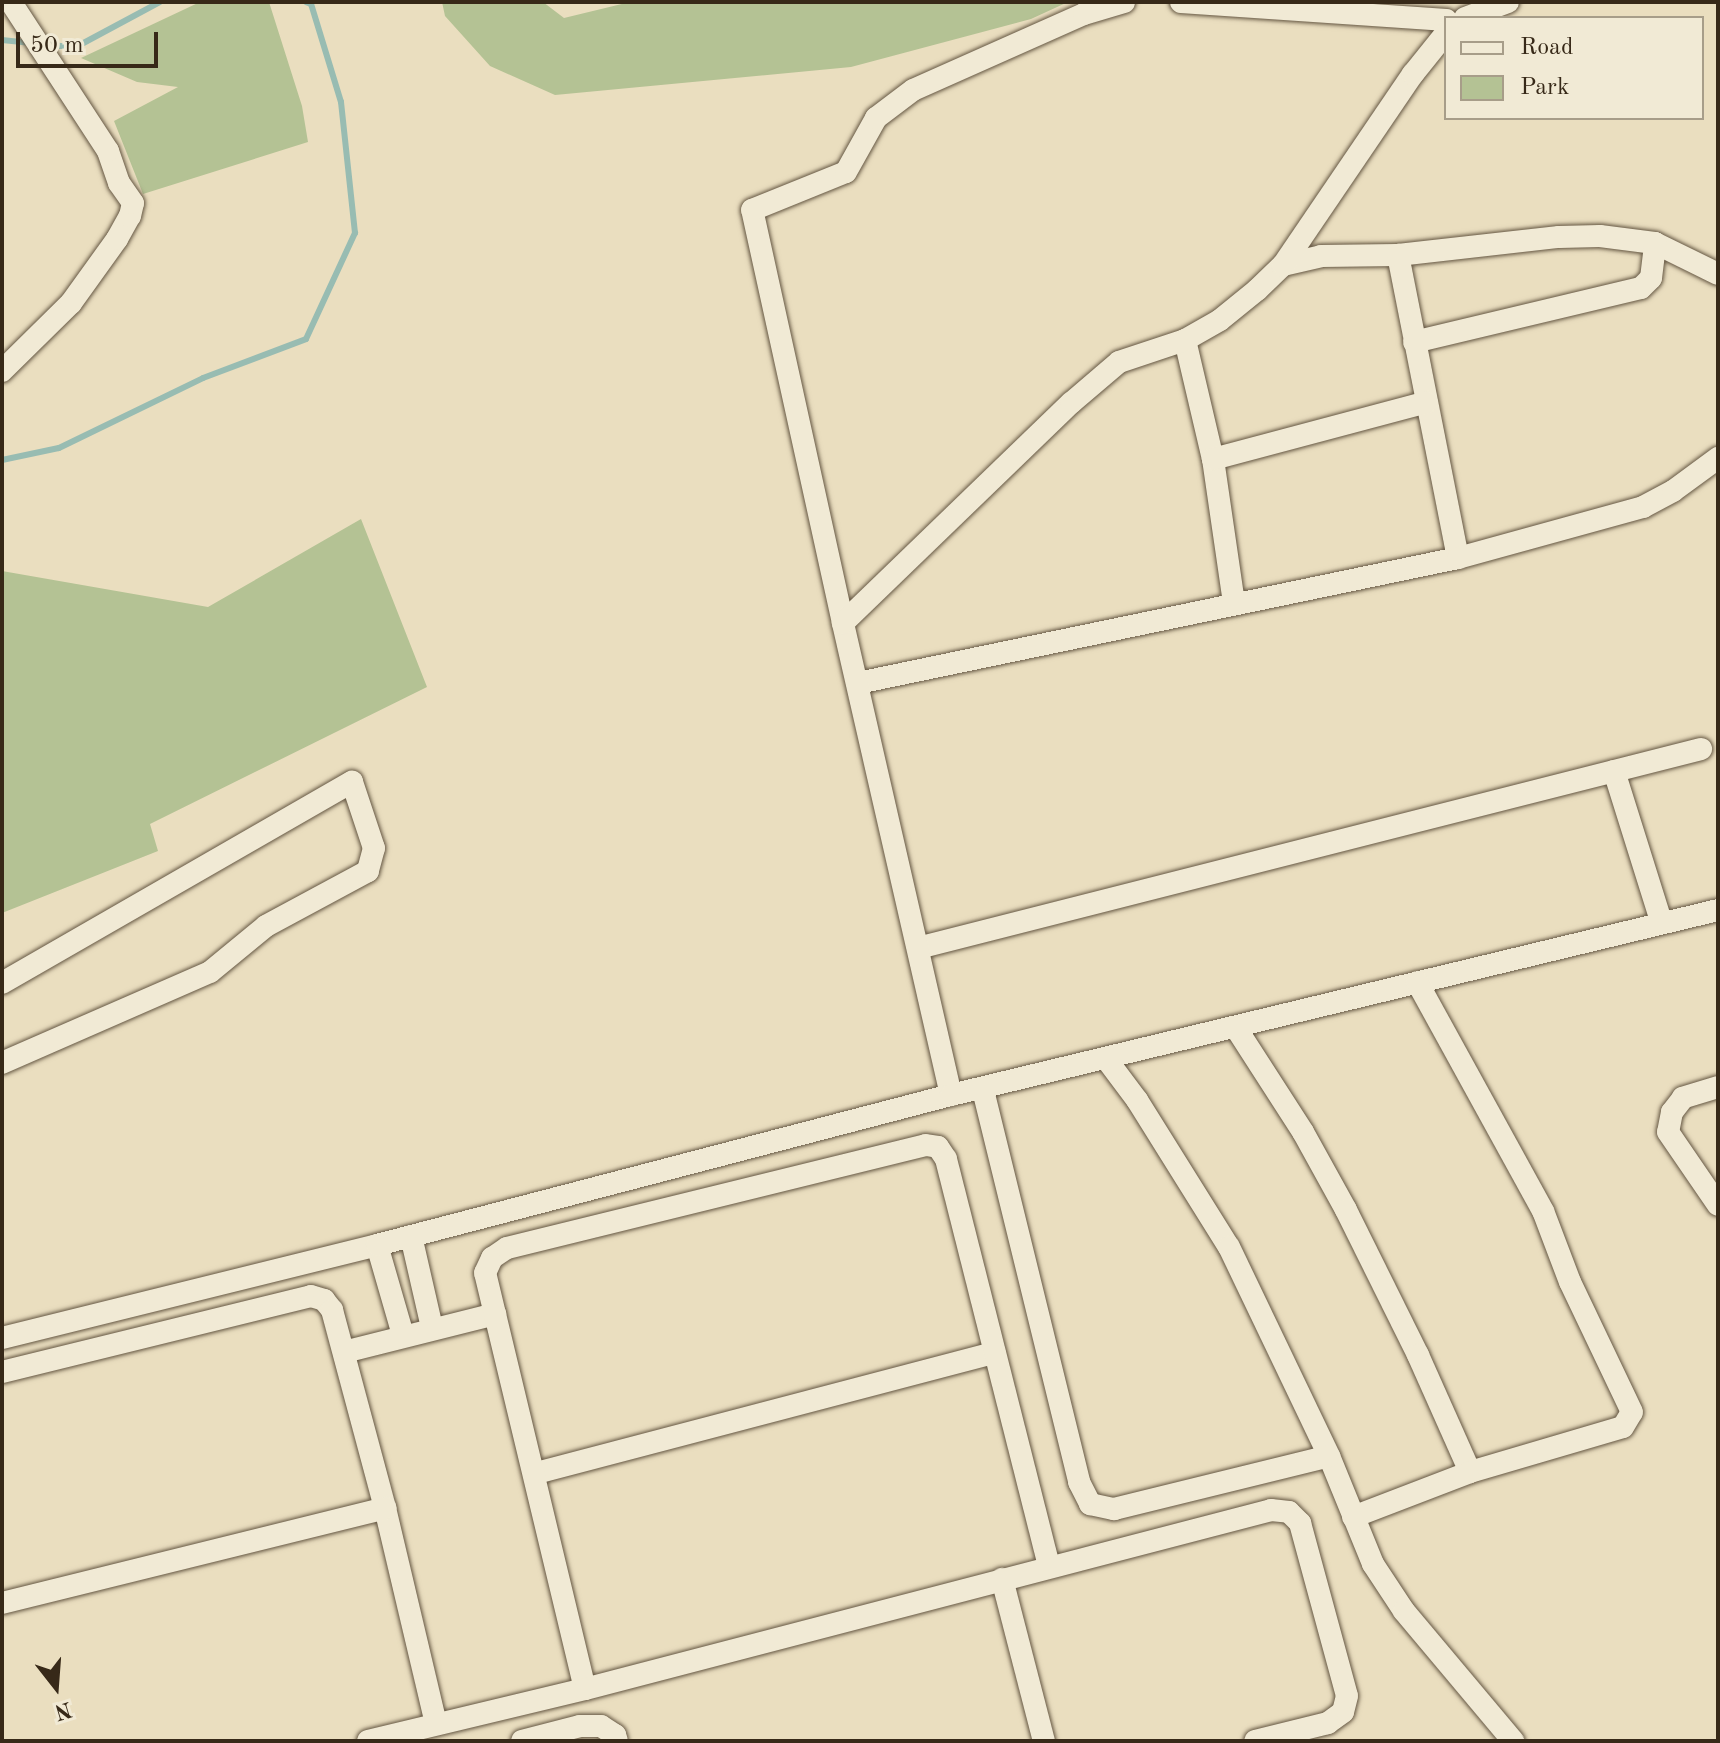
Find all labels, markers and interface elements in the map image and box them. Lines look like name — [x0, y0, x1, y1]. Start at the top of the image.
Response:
scale bar — [20, 16, 162, 66]
legend — [1444, 16, 1704, 120]
text: 50 m — [30, 34, 84, 58]
text: Road — [1520, 36, 1573, 60]
text: Park — [1520, 76, 1569, 100]
north arrow — [16, 1647, 96, 1727]
text: N — [52, 1697, 74, 1723]

